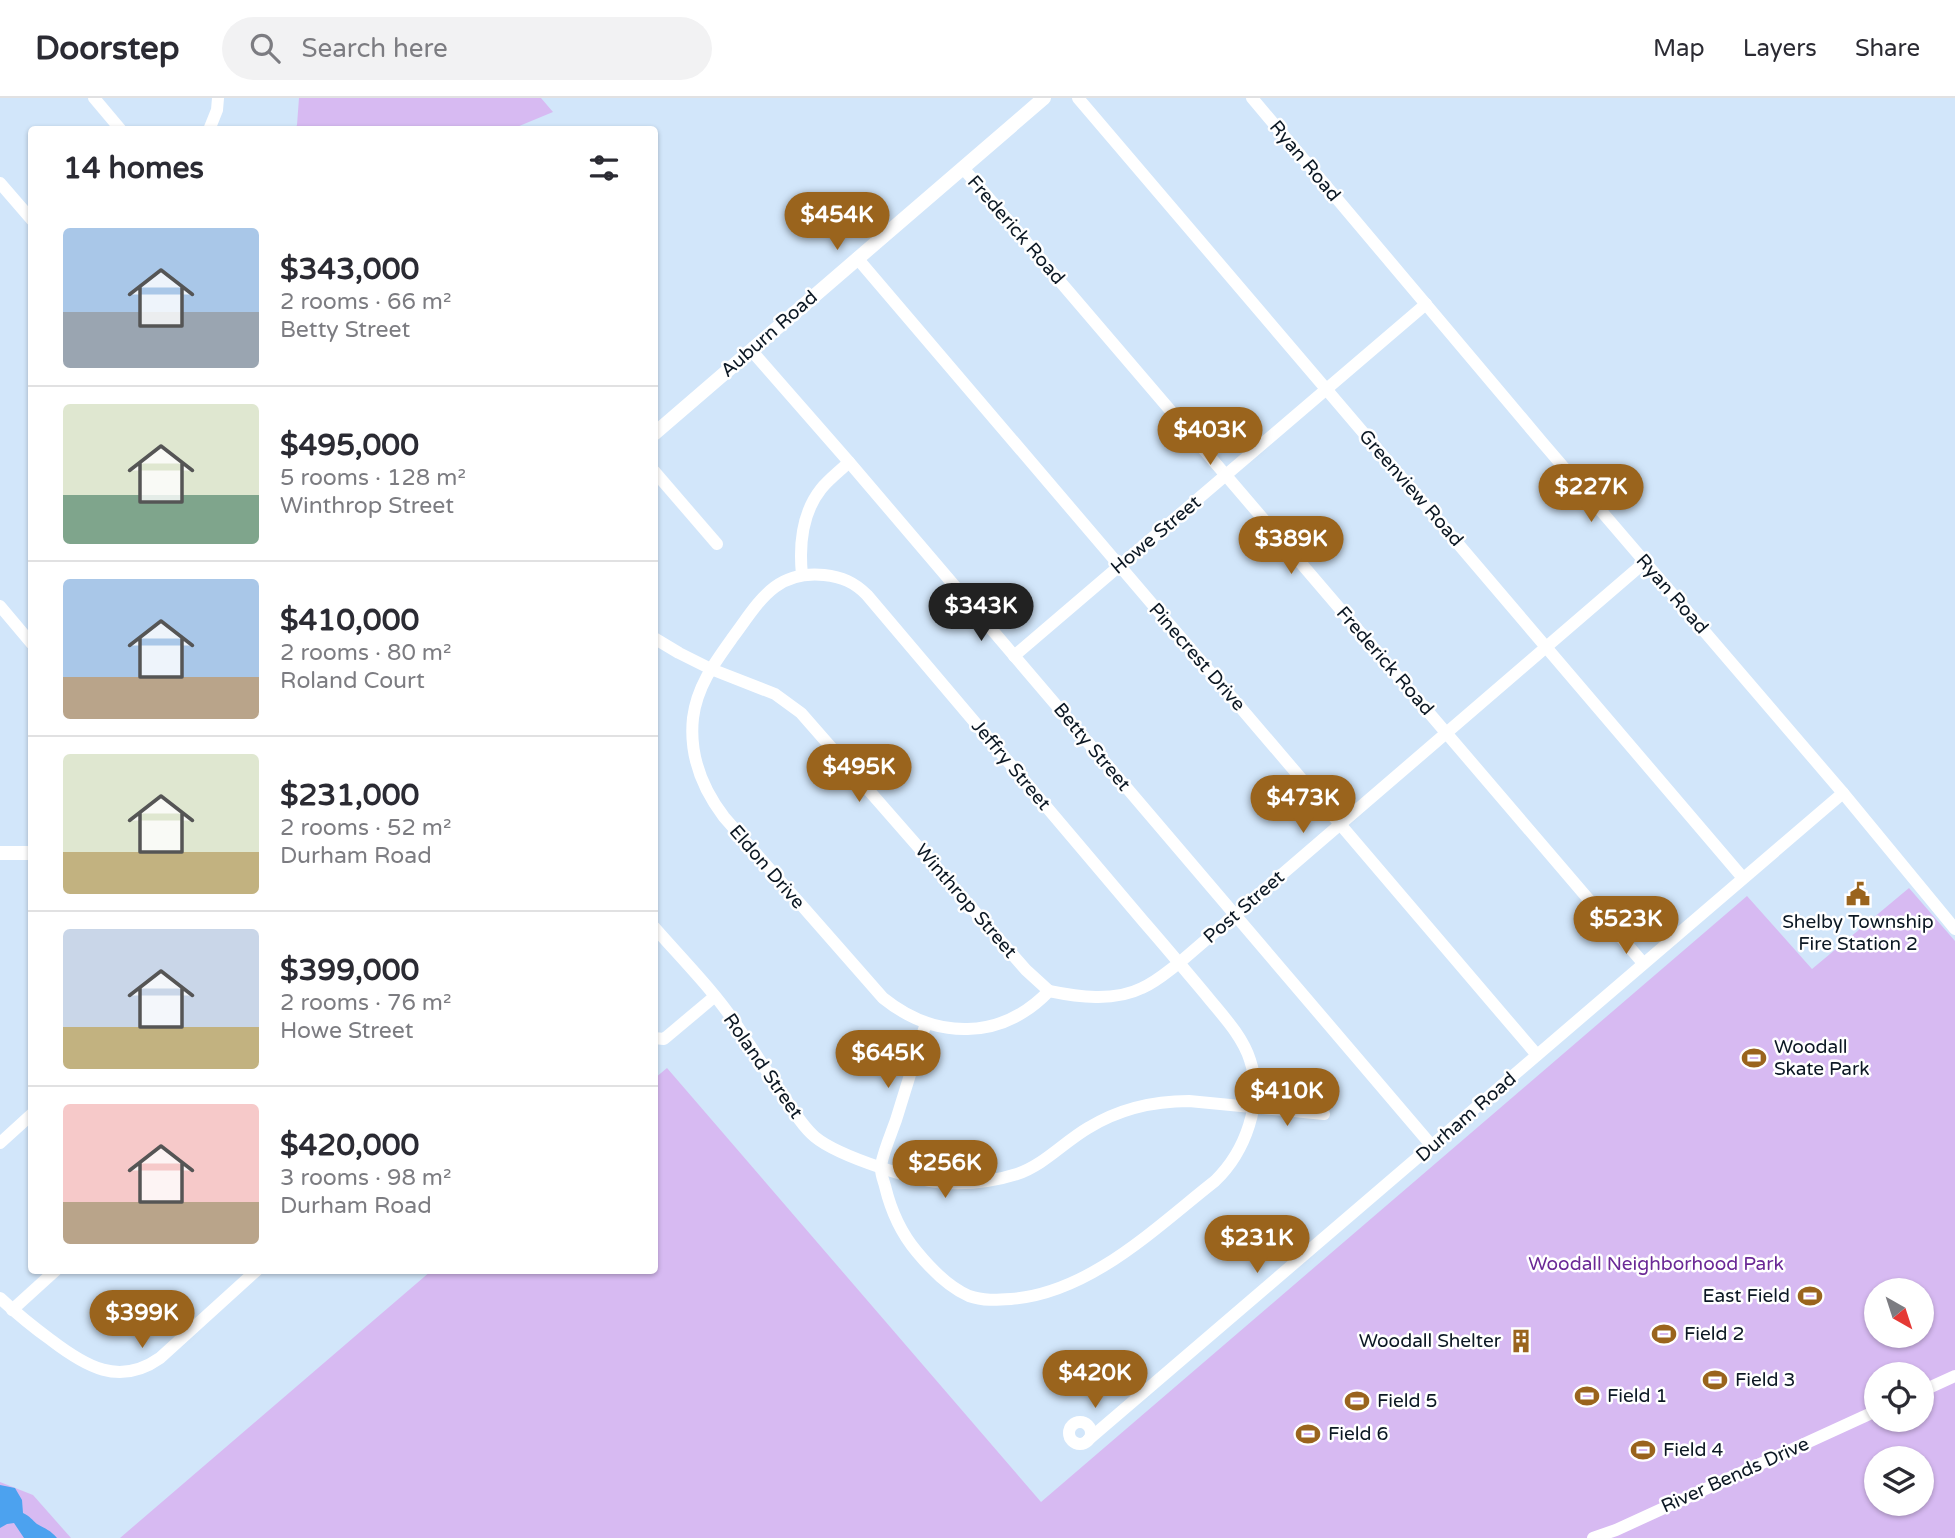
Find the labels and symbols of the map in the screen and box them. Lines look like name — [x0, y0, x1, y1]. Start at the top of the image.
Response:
street label: Ryan Road — [1265, 116, 1345, 206]
street label: Frederick Road — [963, 171, 1069, 289]
pin: $454K — [788, 192, 886, 252]
street label: Auburn Road — [716, 286, 822, 382]
pin: $403K — [1161, 408, 1259, 467]
street label: Greenview Road — [1354, 425, 1468, 551]
pin: $227K — [1542, 464, 1640, 524]
street label: Howe Street — [1107, 491, 1205, 579]
pin: $389K — [1242, 517, 1340, 576]
street label: Ryan Road — [1631, 550, 1713, 638]
pin: $343K — [932, 584, 1030, 643]
street label: Pinecrest Drive — [1144, 599, 1250, 715]
street label: Frederick Road — [1332, 602, 1438, 720]
street label: Betty Street — [1049, 699, 1135, 795]
street label: Jeffry Street — [967, 715, 1055, 815]
pin: $495K — [810, 744, 908, 804]
pin: $473K — [1254, 776, 1352, 835]
street label: Eldon Drive — [725, 821, 809, 913]
street label: Winthrop Street — [911, 840, 1021, 962]
street label: Post Street — [1199, 866, 1289, 948]
public building icon: Shelby Township Fire Station 2 — [1844, 880, 1872, 908]
pin: $523K — [1577, 896, 1675, 956]
place label: Shelby Township Fire Station 2 — [1782, 911, 1934, 955]
street label: Roland Street — [719, 1009, 807, 1123]
pin: $645K — [839, 1030, 937, 1090]
place label: Woodall Skate Park — [1774, 1036, 1870, 1080]
sports icon: Woodall Skate Park — [1740, 1044, 1768, 1072]
pin: $410K — [1238, 1068, 1336, 1128]
street label: Durham Road — [1411, 1068, 1521, 1166]
pin: $256K — [896, 1140, 994, 1200]
pin: $231K — [1208, 1216, 1306, 1275]
park label: Woodall Neighborhood Park — [1528, 1253, 1784, 1275]
north arrow — [1864, 1278, 1934, 1348]
sports icon: East Field — [1796, 1282, 1824, 1310]
place label: East Field — [1703, 1285, 1790, 1307]
pin: $399K — [93, 1290, 191, 1350]
sports icon: Field 2 — [1650, 1320, 1678, 1348]
place label: Field 2 — [1684, 1323, 1744, 1345]
building icon: Woodall Shelter — [1507, 1327, 1535, 1355]
place label: Woodall Shelter — [1359, 1330, 1502, 1352]
pin: $420K — [1046, 1350, 1144, 1410]
sports icon: Field 3 — [1701, 1366, 1729, 1394]
place label: Field 3 — [1735, 1369, 1795, 1391]
sports icon: Field 1 — [1573, 1382, 1601, 1410]
place label: Field 1 — [1607, 1385, 1667, 1407]
sports icon: Field 5 — [1343, 1387, 1371, 1415]
place label: Field 5 — [1377, 1390, 1437, 1412]
sports icon: Field 6 — [1294, 1420, 1322, 1448]
place label: Field 6 — [1328, 1423, 1388, 1445]
street label: River Bends Drive — [1658, 1433, 1812, 1517]
sports icon: Field 4 — [1629, 1436, 1657, 1464]
place label: Field 4 — [1663, 1439, 1723, 1461]

